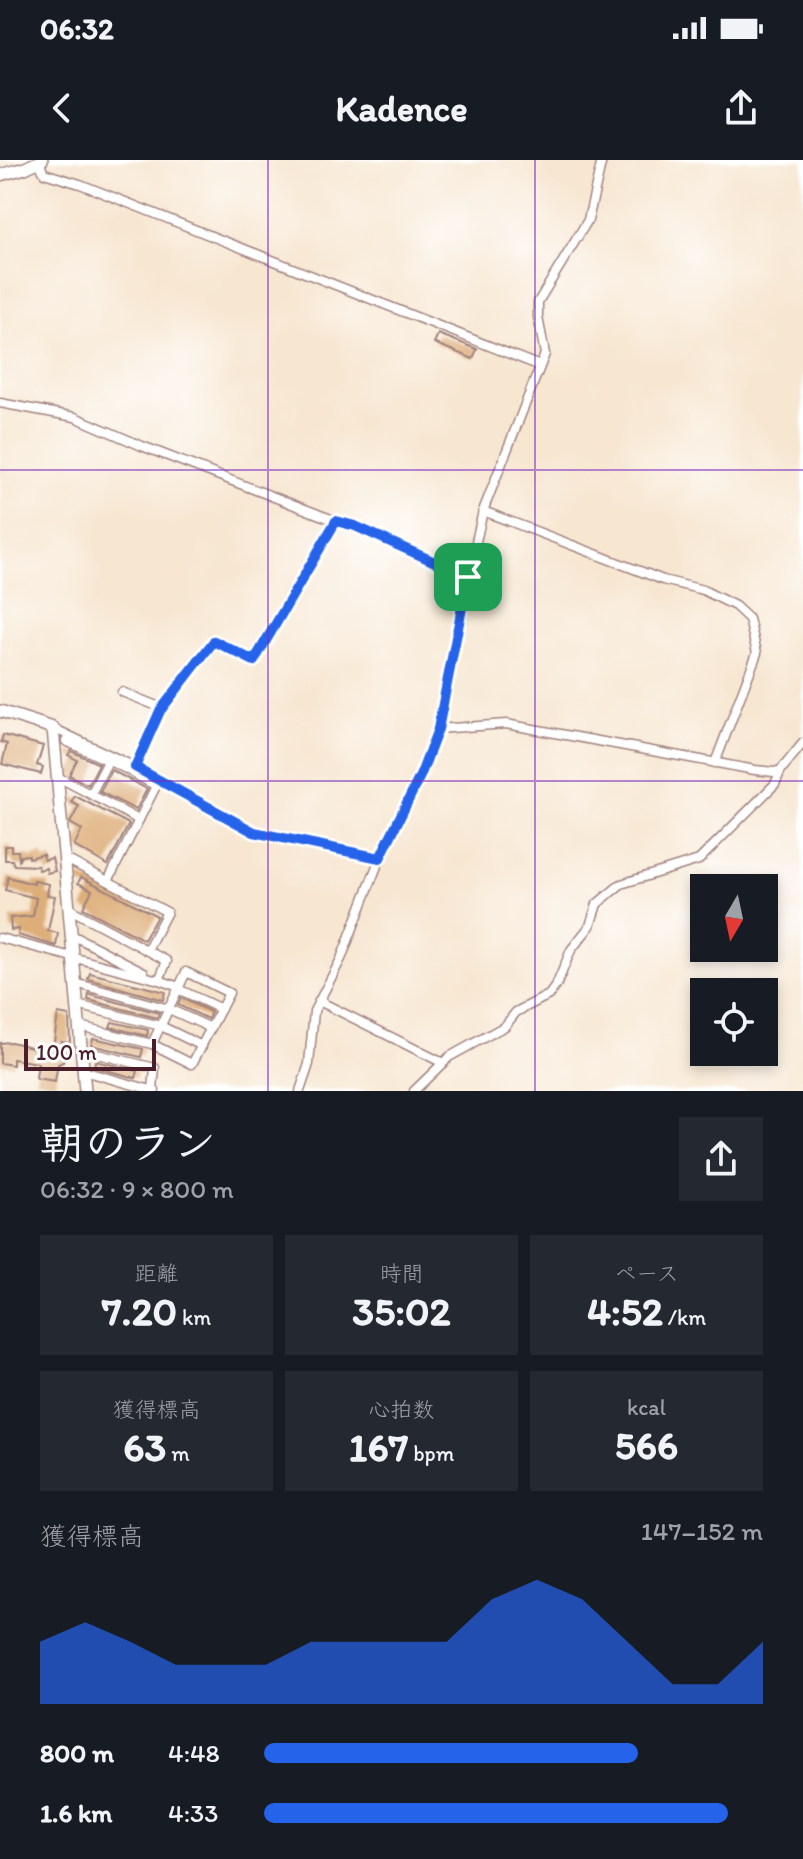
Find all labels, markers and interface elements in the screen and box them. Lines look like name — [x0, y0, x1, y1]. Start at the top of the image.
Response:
text: 06:32 — [40, 10, 114, 47]
icon: back — [40, 86, 84, 130]
icon: share — [719, 86, 763, 130]
text: Kadence — [335, 87, 468, 130]
pin — [434, 543, 502, 611]
icon: arrive — [446, 555, 490, 599]
north arrow — [690, 874, 778, 962]
map controls — [690, 874, 778, 1066]
button: locate — [690, 978, 778, 1066]
scale bar — [24, 1035, 156, 1071]
text: 100 m — [36, 1039, 97, 1066]
text: 朝のラン — [40, 1116, 216, 1169]
button: share — [679, 1117, 763, 1201]
text: 06:32 · 9 × 800 m — [40, 1173, 234, 1205]
text: 距離 — [134, 1260, 179, 1287]
text: 時間 — [379, 1260, 424, 1287]
text: ペース — [614, 1260, 679, 1287]
text: 7.20 — [102, 1287, 177, 1335]
text: 35:02 — [352, 1287, 451, 1335]
text: 4:52 — [587, 1287, 663, 1335]
text: km — [177, 1304, 211, 1331]
text: /km — [663, 1304, 706, 1331]
text: kcal — [627, 1394, 666, 1421]
text: 獲得標高 — [112, 1396, 201, 1423]
text: 心拍数 — [368, 1396, 435, 1423]
text: 566 — [615, 1421, 678, 1469]
text: 63 — [123, 1423, 166, 1471]
text: 167 — [349, 1423, 408, 1471]
text: m — [166, 1440, 190, 1467]
text: bpm — [408, 1440, 454, 1467]
text: 147–152 m — [641, 1515, 763, 1547]
text: 獲得標高 — [40, 1520, 144, 1552]
text: 800 m — [40, 1737, 114, 1769]
text: 4:48 — [168, 1737, 220, 1769]
text: 1.6 km — [40, 1797, 112, 1829]
text: 4:33 — [168, 1797, 218, 1829]

